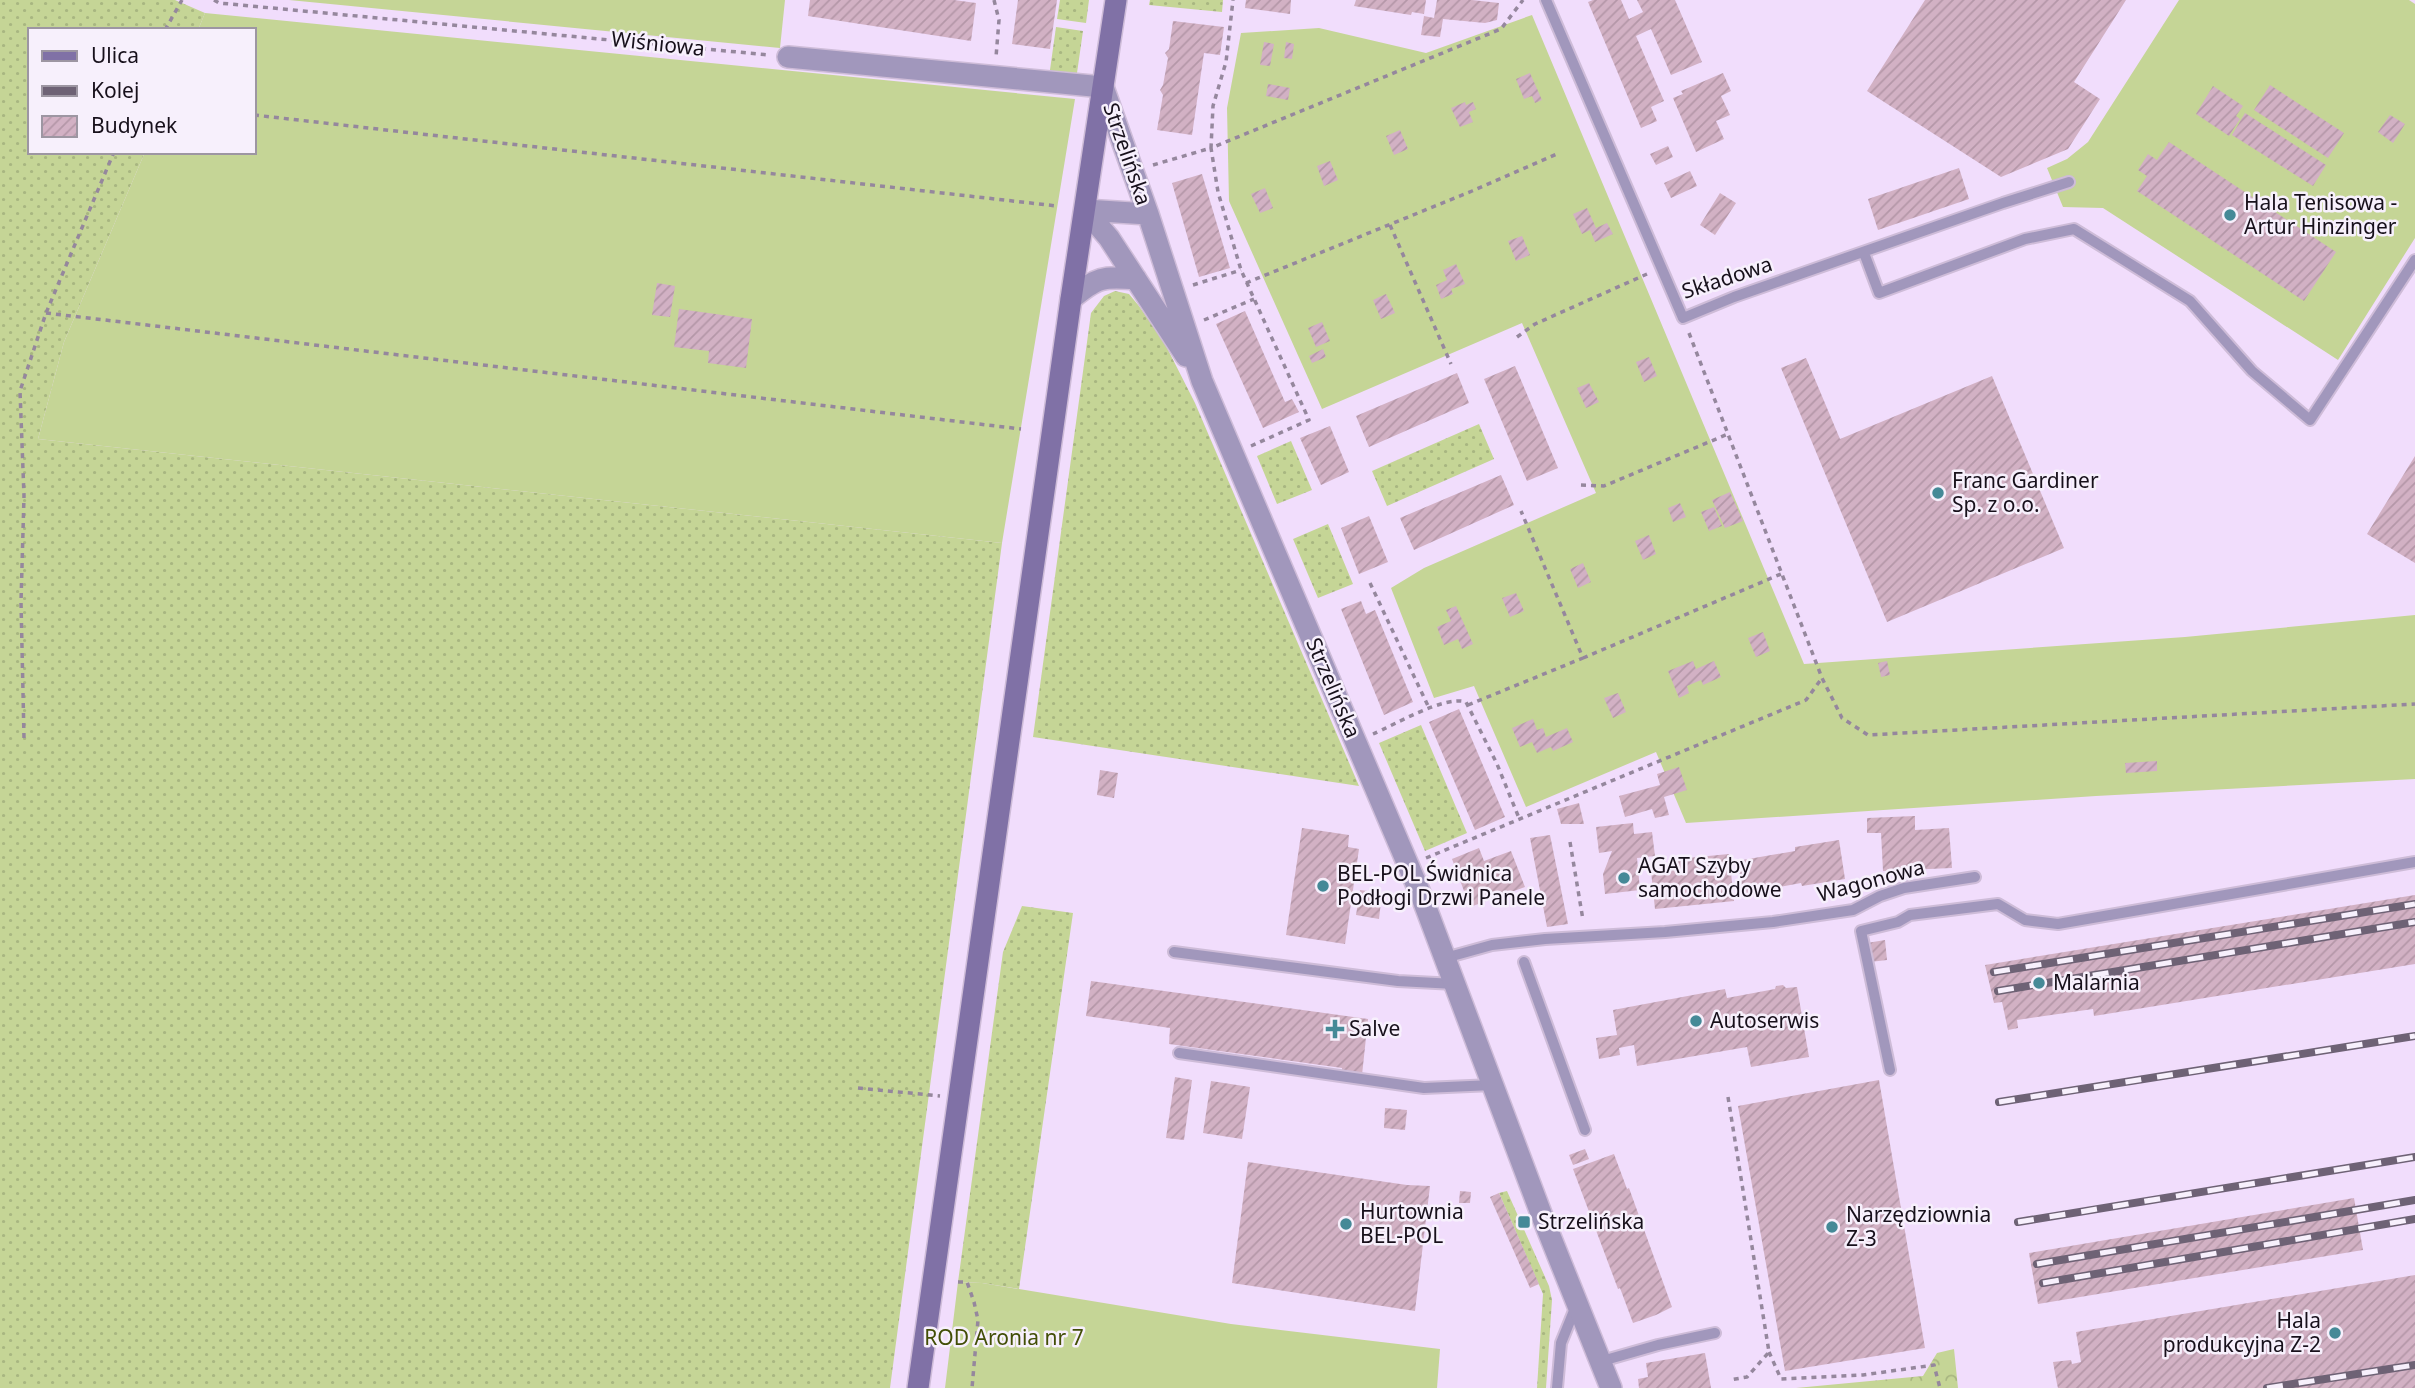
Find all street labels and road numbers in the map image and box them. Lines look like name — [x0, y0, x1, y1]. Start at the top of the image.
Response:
street label: Wiśniowa — [610, 24, 706, 62]
street label: Strzelińska — [1097, 99, 1158, 209]
street label: Składowa — [1678, 249, 1775, 305]
street label: Strzelińska — [1300, 633, 1368, 742]
street label: Wagonowa — [1814, 852, 1928, 908]

